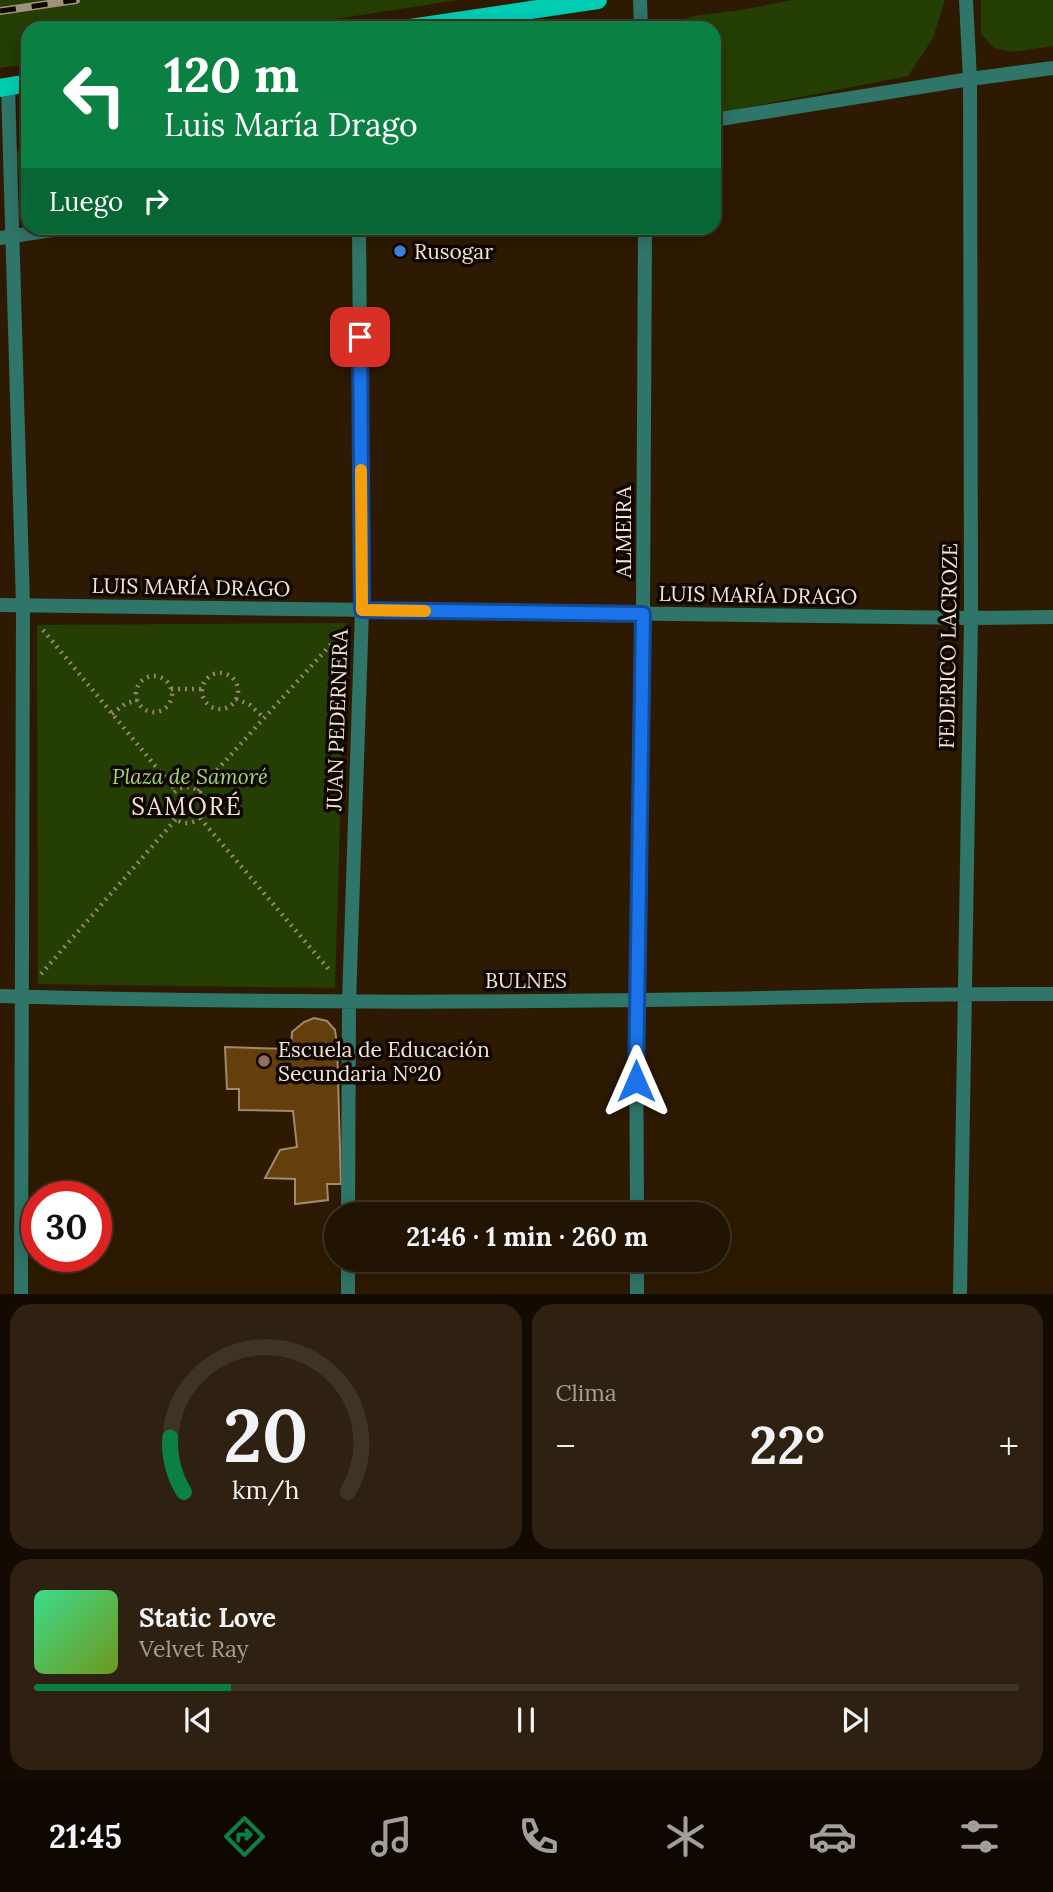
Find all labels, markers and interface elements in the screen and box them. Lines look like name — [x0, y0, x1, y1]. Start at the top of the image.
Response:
text: 120 m — [164, 43, 299, 105]
icon: left — [49, 49, 140, 140]
text: Luis María Drago — [164, 104, 418, 145]
icon: right — [137, 182, 175, 220]
text: Luego — [49, 185, 123, 218]
place label: Rusogar — [414, 238, 493, 265]
marker: Rusogar — [392, 243, 408, 259]
pin — [330, 307, 390, 367]
icon: arrive — [341, 318, 379, 356]
street label: ALMEIRA — [610, 485, 637, 579]
street label: FEDERICO LACROZE — [933, 543, 963, 749]
street label: LUIS MARÍA DRAGO — [91, 572, 291, 602]
street label: LUIS MARÍA DRAGO — [658, 580, 858, 610]
street label: JUAN PEDERNERA — [320, 628, 354, 812]
park label: Plaza de Samoré — [112, 763, 268, 790]
district label: SAMORÉ — [131, 791, 243, 822]
street label: BULNES — [485, 967, 567, 994]
place label: Escuela de Educación Secundaria Nº20 — [278, 1036, 490, 1087]
position arrow — [599, 1044, 673, 1118]
marker: Escuela de Educación Secundaria Nº20 — [256, 1053, 272, 1069]
speed limit sign: 30 — [21, 1181, 112, 1272]
text: 21:46 · 1 min · 260 m — [406, 1220, 648, 1253]
text: Clima — [556, 1378, 617, 1407]
text: 20 — [223, 1390, 308, 1483]
text: 22° — [750, 1412, 825, 1478]
text: − — [556, 1422, 576, 1470]
text: + — [999, 1422, 1019, 1470]
text: km/h — [232, 1474, 300, 1506]
text: Static Love — [139, 1601, 276, 1634]
text: Velvet Ray — [139, 1634, 249, 1663]
icon: previous — [179, 1701, 217, 1739]
icon: pause — [507, 1701, 545, 1739]
icon: next — [836, 1701, 874, 1739]
icon: directions — [220, 1812, 269, 1861]
icon: music — [367, 1812, 416, 1861]
icon: phone — [514, 1812, 563, 1861]
icon: climate — [661, 1812, 710, 1861]
icon: car — [808, 1812, 857, 1861]
icon: filters — [955, 1812, 1004, 1861]
text: 21:45 — [49, 1816, 122, 1857]

